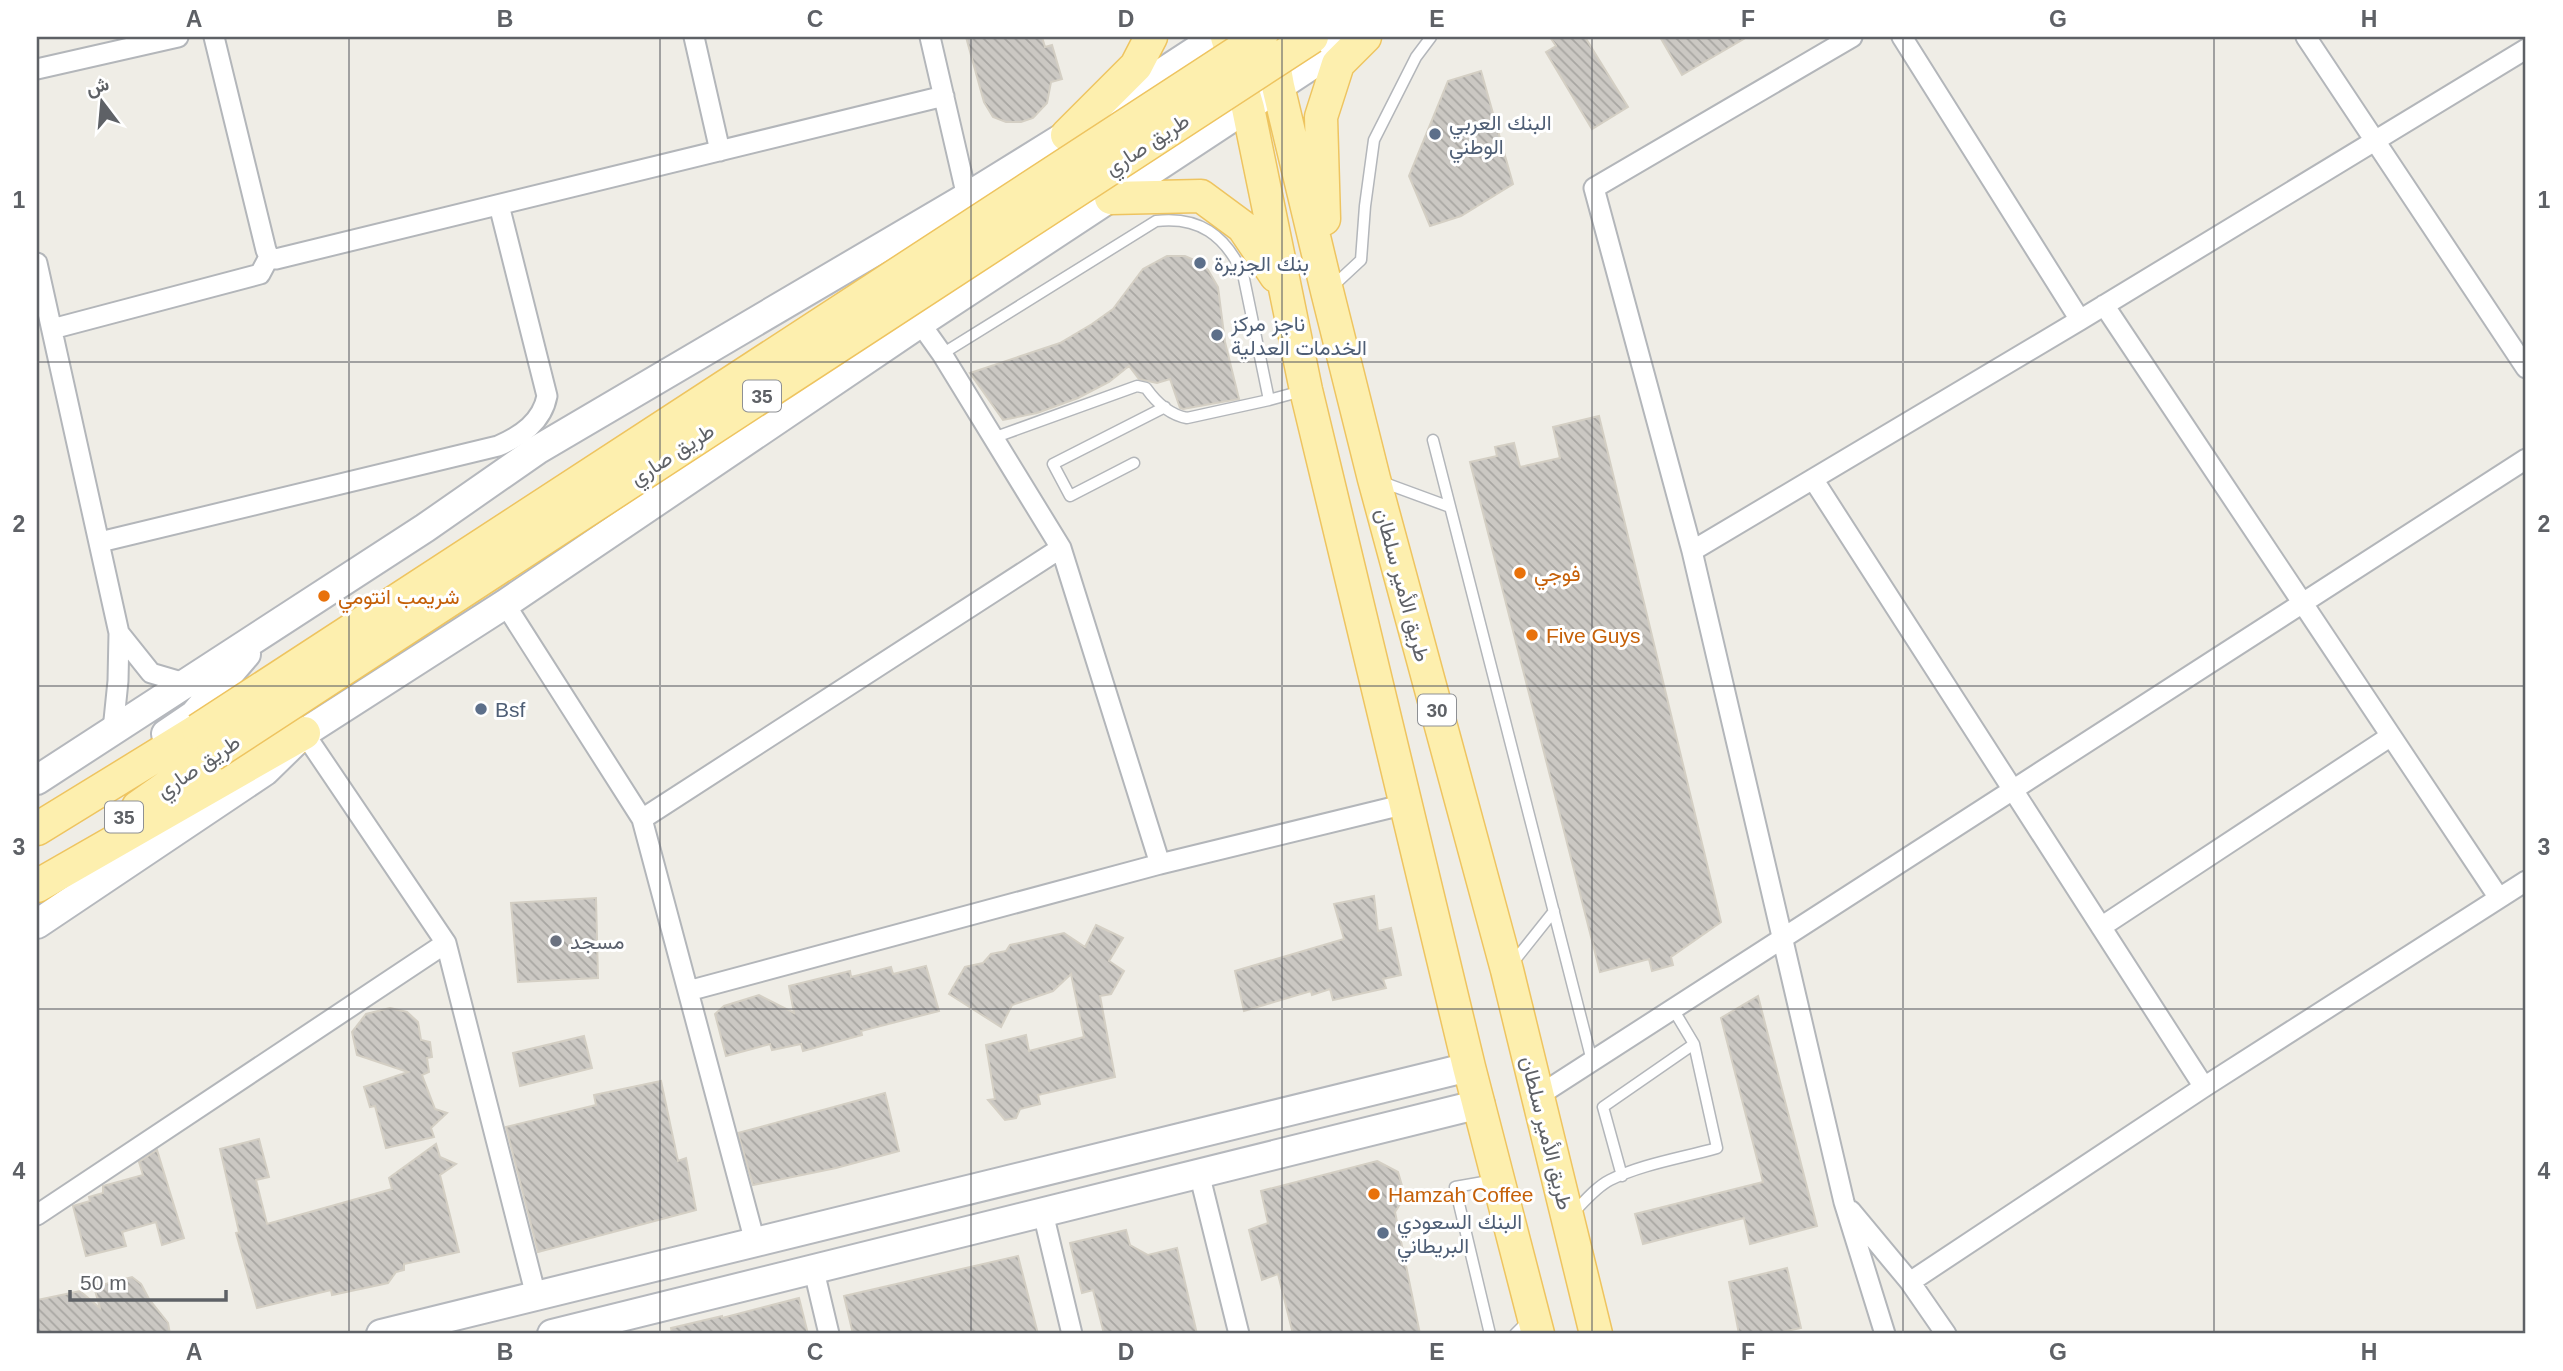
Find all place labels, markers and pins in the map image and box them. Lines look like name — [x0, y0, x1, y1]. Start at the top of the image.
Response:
place label: البنك العربي الوطني — [1449, 111, 1552, 164]
marker: البنك العربي الوطني — [1427, 126, 1443, 142]
place label: بنك الجزيرة — [1214, 252, 1309, 277]
marker: بنك الجزيرة — [1192, 255, 1208, 271]
place label: ناجز مركز الخدمات العدلية — [1230, 312, 1367, 360]
marker: ناجز مركز الخدمات العدلية — [1209, 327, 1225, 343]
place label: فوجي — [1534, 562, 1581, 591]
marker: فوجي — [1512, 565, 1528, 581]
place label: شريمب انتومي — [338, 585, 460, 614]
marker: شريمب انتومي — [316, 588, 332, 604]
place label: Five Guys — [1546, 624, 1641, 647]
marker: Five Guys — [1524, 627, 1540, 643]
place label: Bsf — [495, 698, 526, 721]
marker: Bsf — [473, 701, 489, 717]
place label: مسجد — [570, 930, 624, 954]
marker: مسجد — [548, 933, 564, 949]
place label: Hamzah Coffee — [1388, 1183, 1534, 1206]
marker: Hamzah Coffee — [1366, 1186, 1382, 1202]
place label: البنك السعودي البريطاني — [1397, 1210, 1522, 1263]
marker: البنك السعودي البريطاني — [1375, 1225, 1391, 1241]

